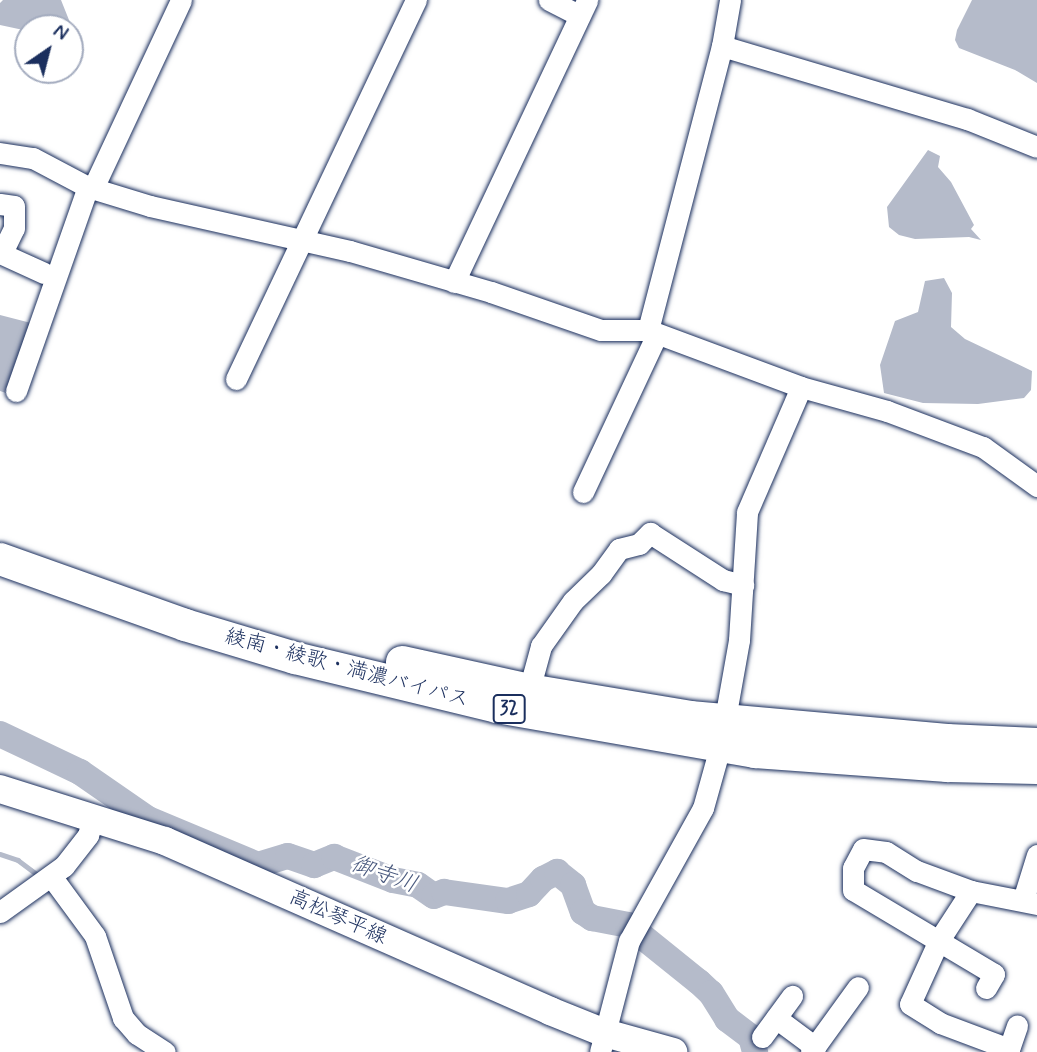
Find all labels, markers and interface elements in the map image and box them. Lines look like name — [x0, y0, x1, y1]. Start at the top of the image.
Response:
north arrow — [14, 14, 84, 84]
text: N — [48, 19, 73, 47]
street label: 綾南・綾歌・満濃バイパス — [222, 623, 472, 713]
road number: 32 — [491, 694, 526, 724]
water label: 御寺川 — [347, 850, 421, 900]
street label: 高松琴平線 — [285, 884, 391, 950]

